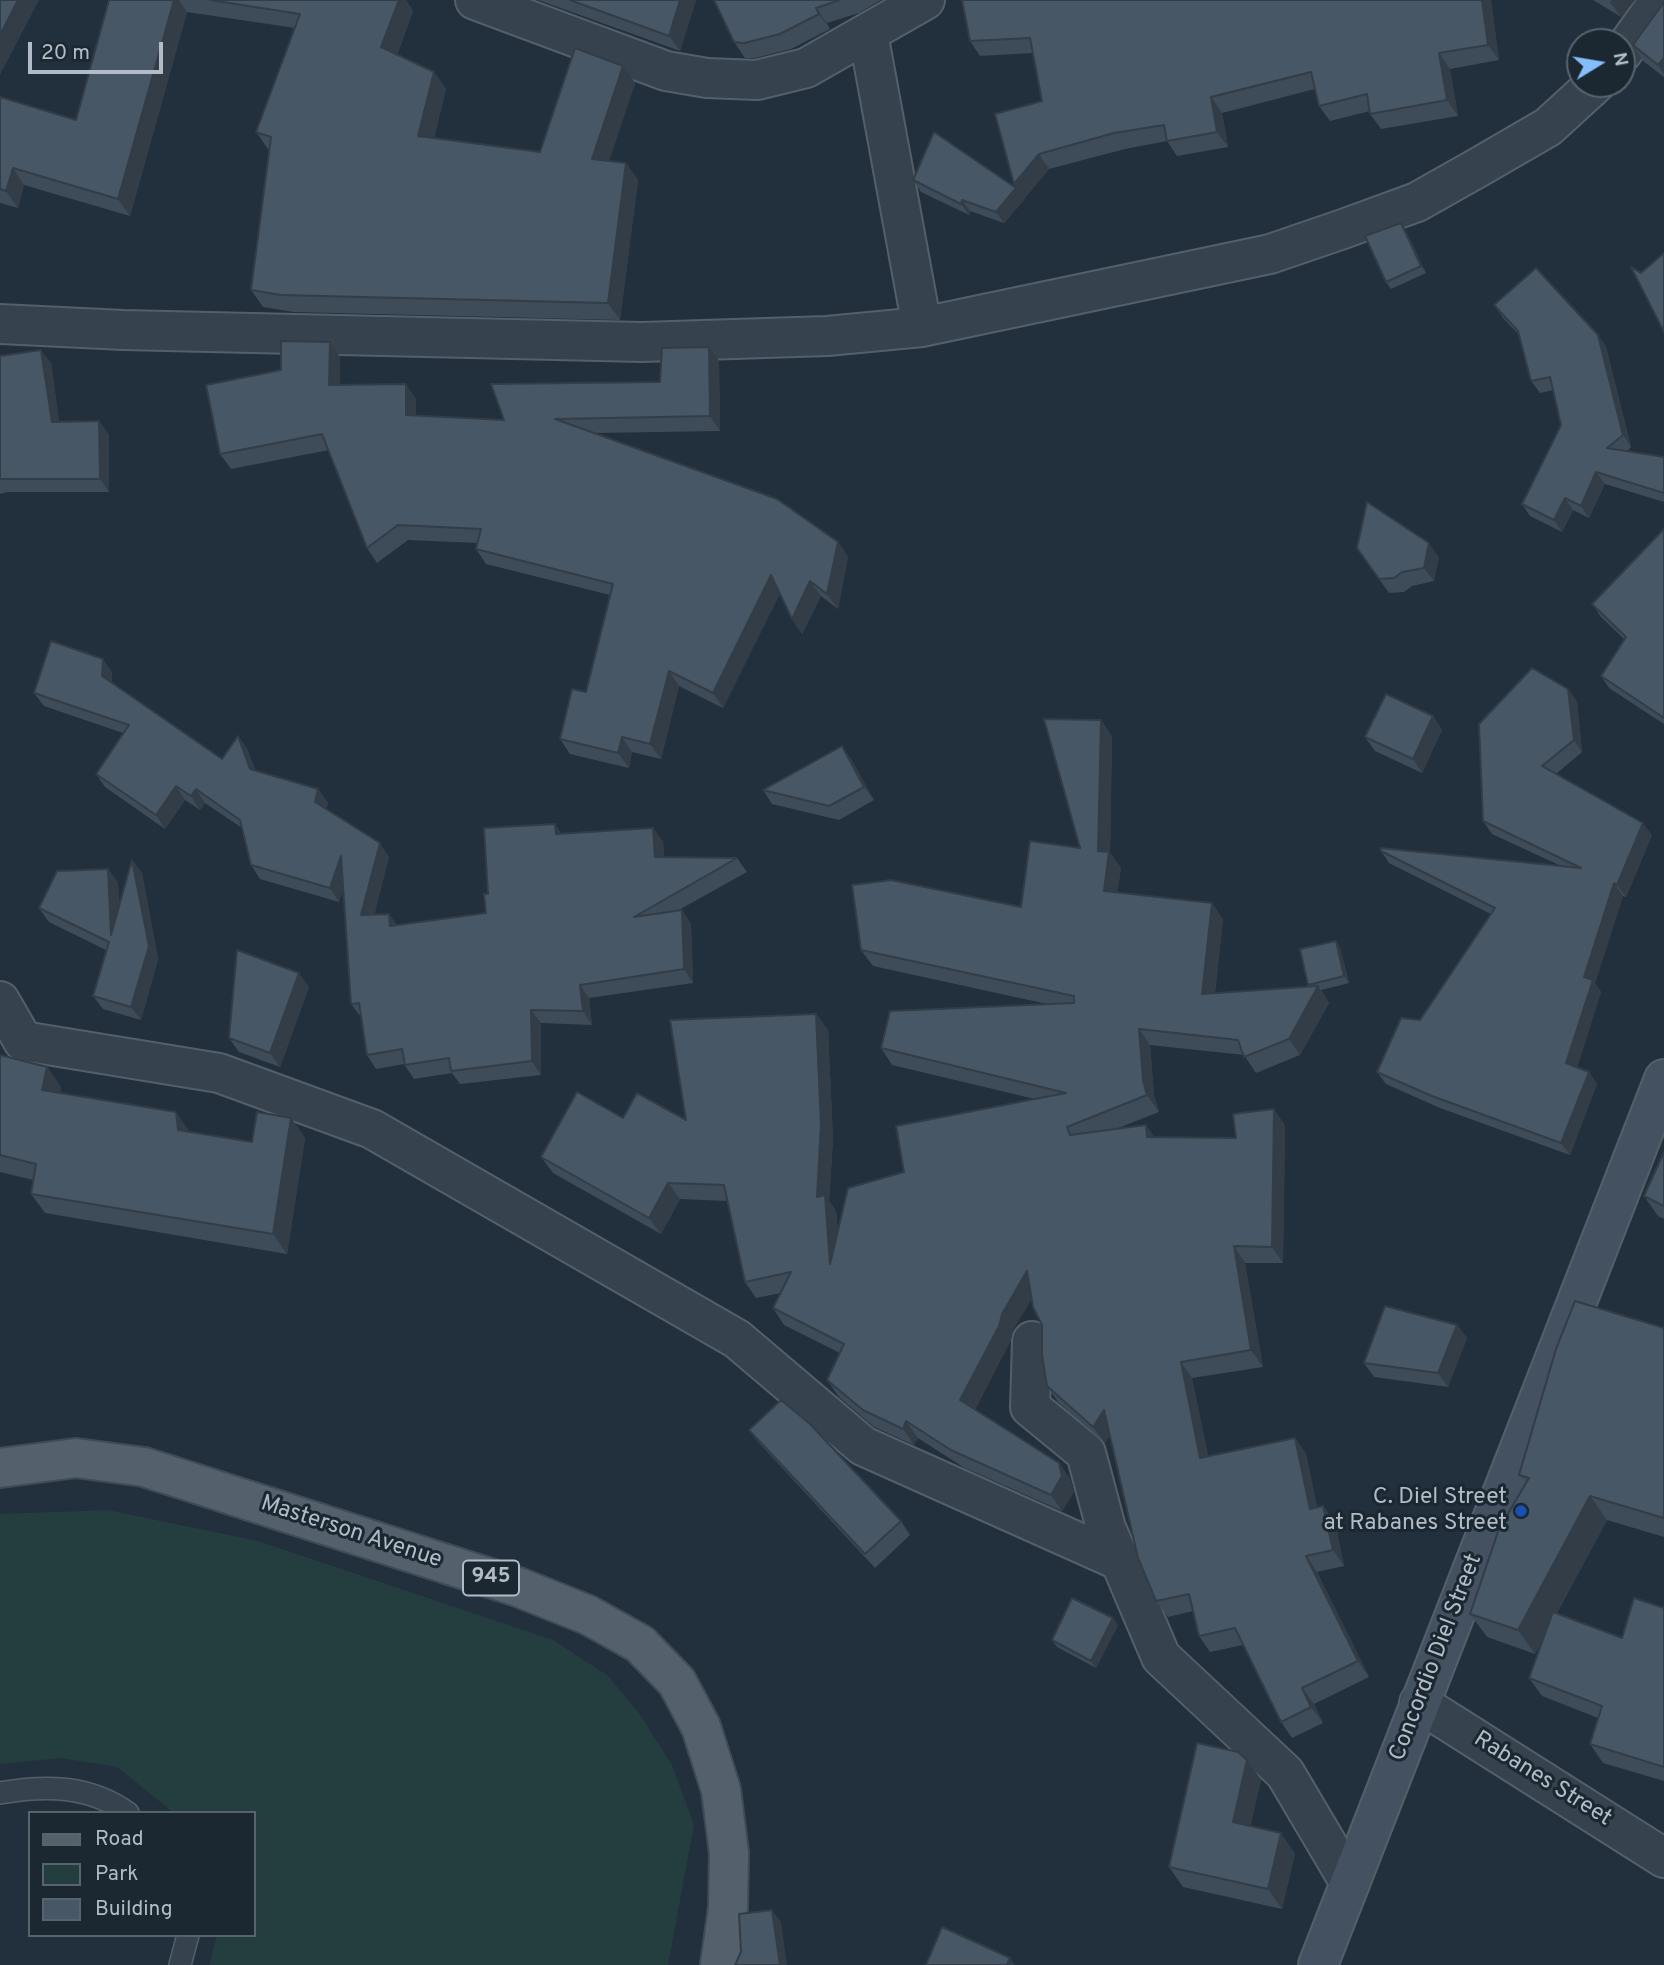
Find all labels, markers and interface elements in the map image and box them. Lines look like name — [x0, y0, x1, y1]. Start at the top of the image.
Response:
scale bar — [32, 28, 166, 72]
north arrow — [1566, 28, 1636, 98]
text: 20 m — [41, 40, 90, 67]
text: N — [1607, 50, 1633, 68]
place label: C. Diel Street at Rabanes Street — [1323, 1484, 1507, 1538]
street label: Masterson Avenue — [257, 1491, 445, 1575]
marker: C. Diel Street at Rabanes Street — [1513, 1503, 1529, 1519]
street label: Concordio Diel Street — [1385, 1551, 1489, 1765]
road number: 945 — [463, 1560, 519, 1596]
street label: Rabanes Street — [1468, 1726, 1616, 1834]
legend — [28, 1811, 256, 1937]
text: Road — [95, 1826, 144, 1853]
text: Park — [95, 1861, 138, 1888]
text: Building — [95, 1896, 173, 1923]

